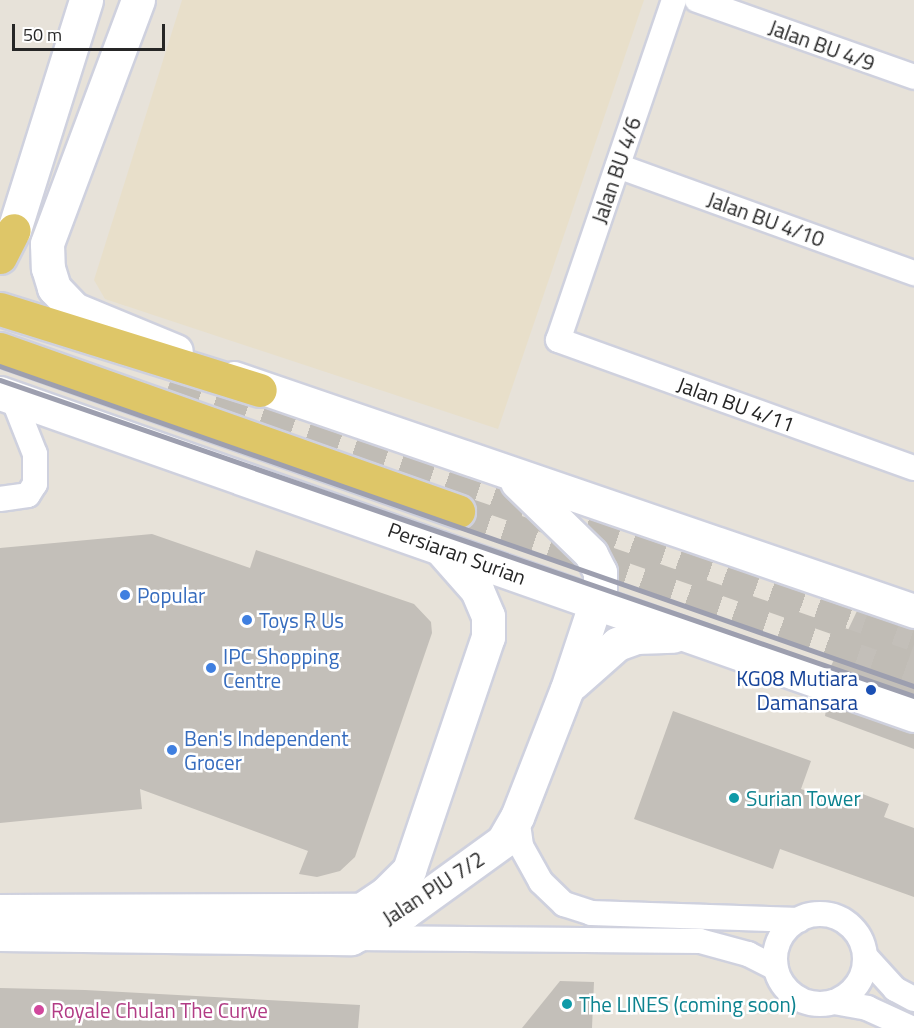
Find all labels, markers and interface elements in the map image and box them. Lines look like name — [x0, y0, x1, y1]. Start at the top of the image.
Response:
scale bar — [15, 12, 168, 50]
street label: Jalan BU 4/9 — [765, 14, 879, 76]
text: 50 m — [23, 21, 62, 48]
street label: Jalan BU 4/6 — [586, 113, 646, 227]
street label: Jalan BU 4/10 — [704, 186, 828, 252]
street label: Jalan BU 4/11 — [674, 371, 798, 437]
street label: Persiaran Surian — [385, 516, 529, 590]
place label: Popular — [137, 582, 205, 608]
marker: Popular — [118, 588, 132, 602]
place label: Toys R Us — [259, 607, 344, 633]
marker: Toys R Us — [240, 613, 254, 627]
place label: IPC Shopping Centre — [223, 643, 339, 693]
marker: IPC Shopping Centre — [204, 661, 218, 675]
place label: KG08 Mutiara Damansara — [736, 665, 858, 715]
marker: KG08 Mutiara Damansara — [862, 681, 880, 699]
place label: Ben's Independent Grocer — [184, 725, 349, 775]
marker: Ben's Independent Grocer — [165, 743, 179, 757]
place label: Surian Tower — [746, 785, 861, 811]
marker: Surian Tower — [727, 791, 741, 805]
street label: Jalan PJU 7/2 — [377, 846, 489, 930]
place label: The LINES (coming soon) — [579, 991, 796, 1017]
place label: Royale Chulan The Curve — [51, 997, 268, 1023]
marker: The LINES (coming soon) — [560, 997, 574, 1011]
marker: Royale Chulan The Curve — [32, 1003, 46, 1017]

